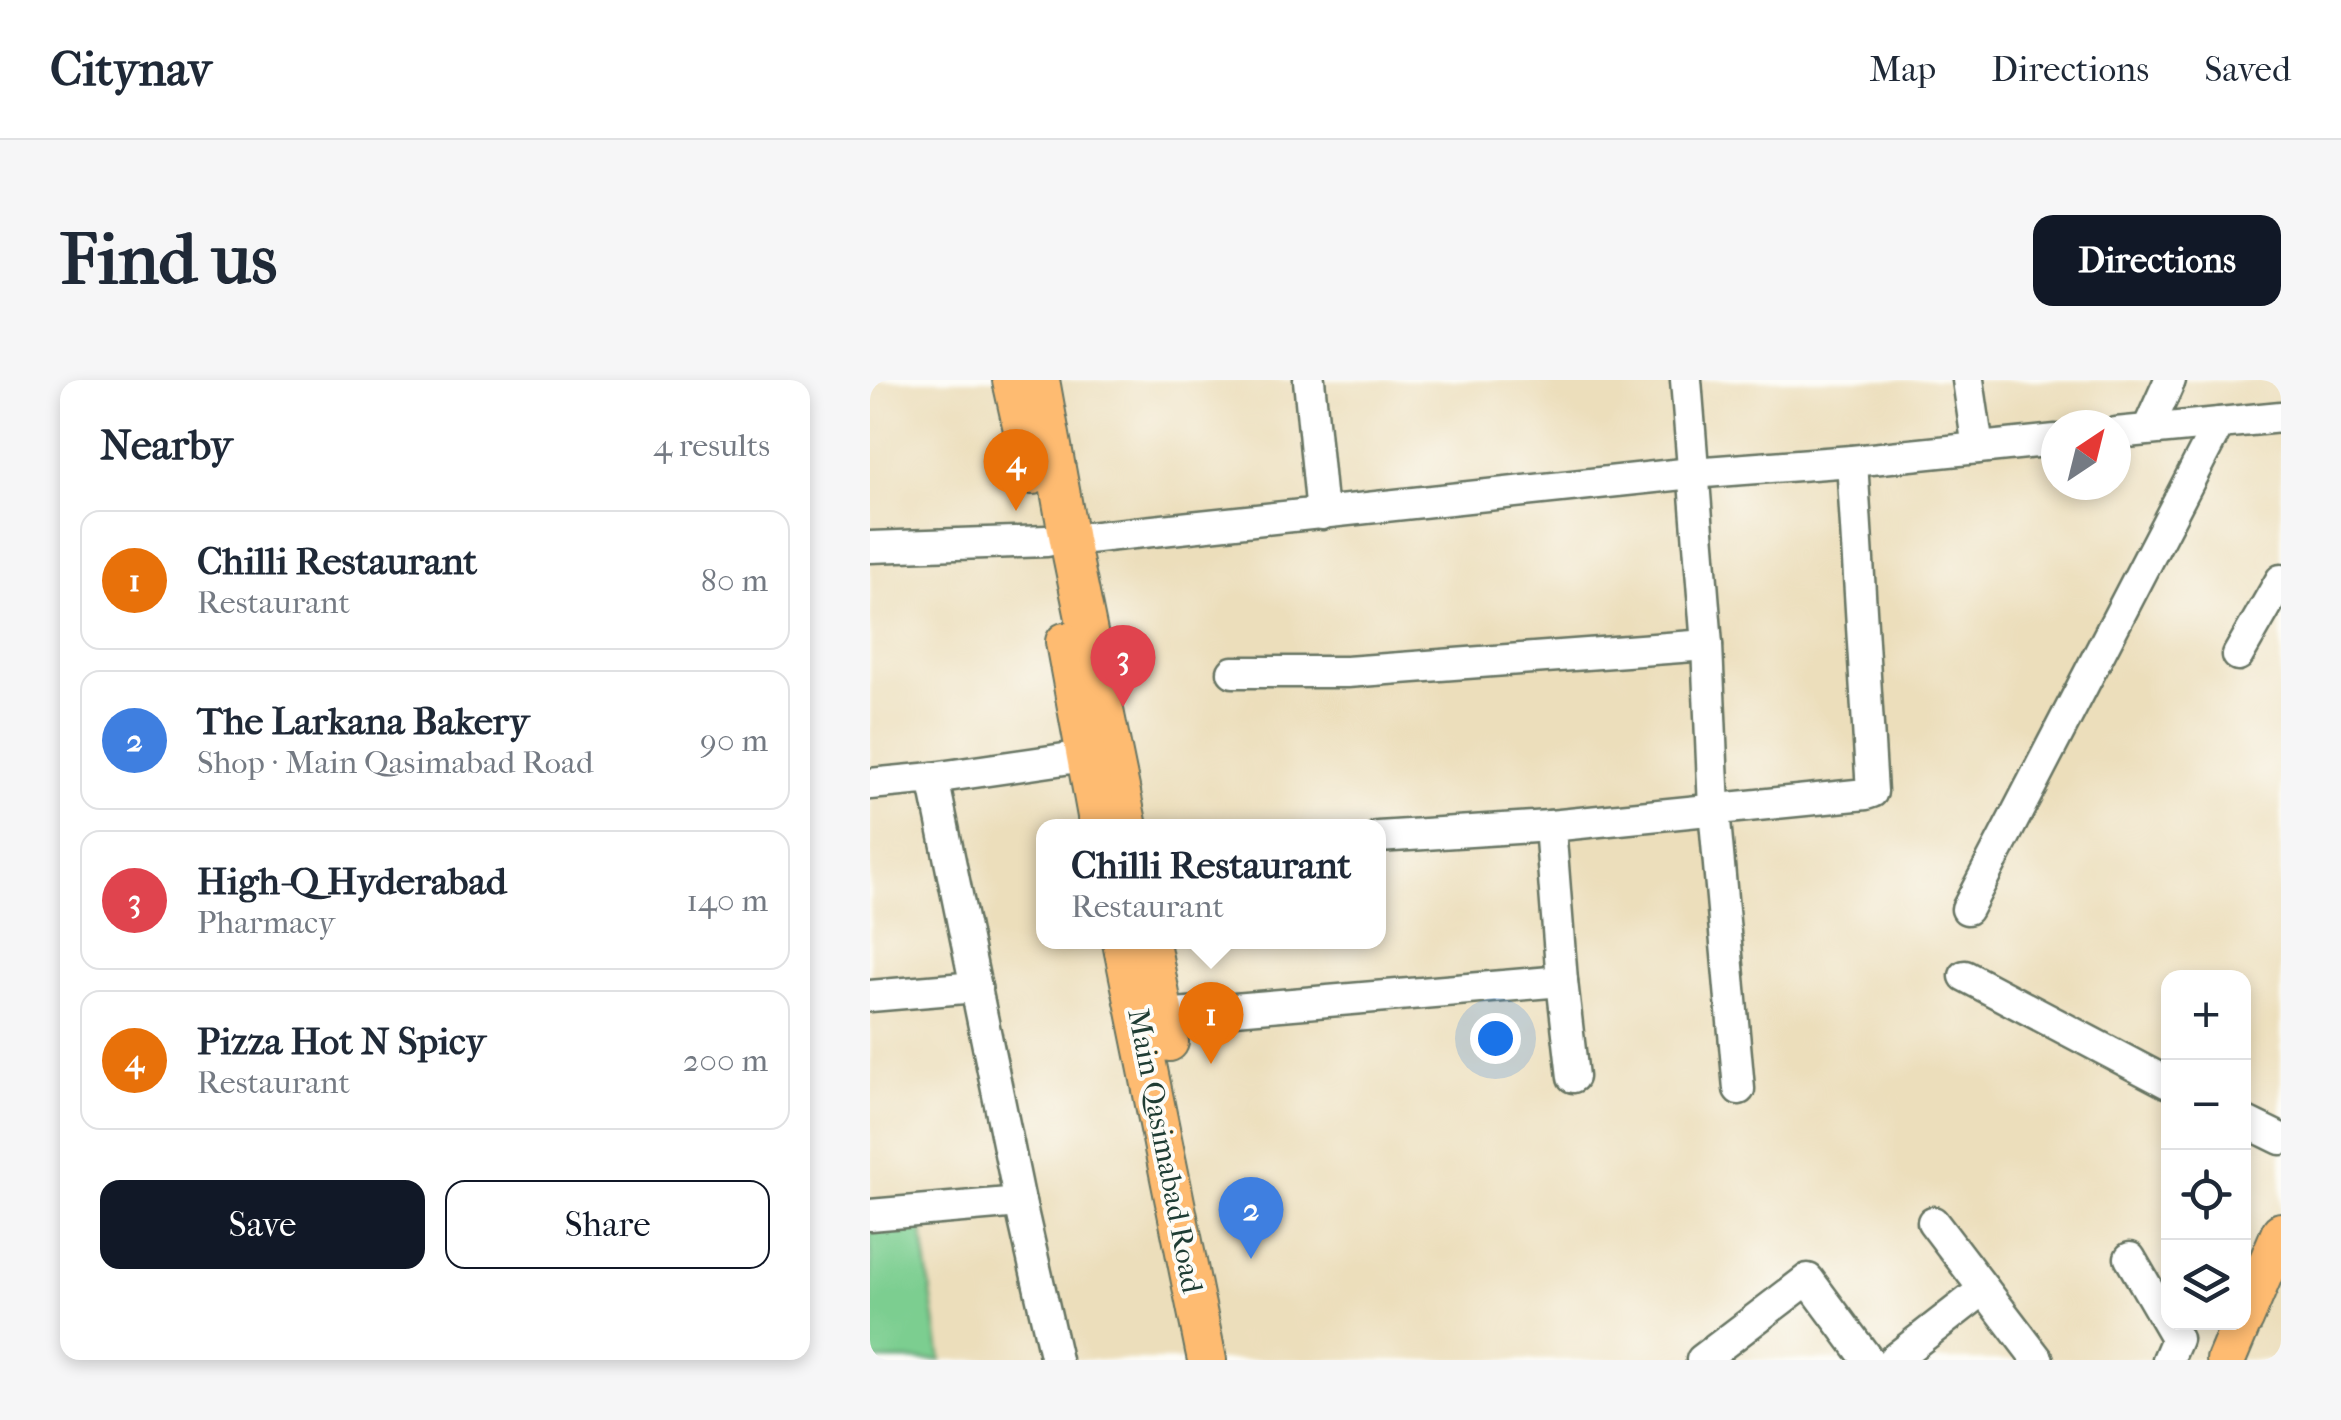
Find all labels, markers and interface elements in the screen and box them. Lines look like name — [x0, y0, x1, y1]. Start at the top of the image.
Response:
text: Citynav — [50, 41, 212, 97]
text: Map — [1869, 49, 1936, 90]
text: Directions — [1991, 49, 2149, 90]
text: Saved — [2204, 49, 2291, 90]
button: Directions — [2033, 215, 2281, 306]
text: Find us — [60, 219, 277, 301]
north arrow — [2041, 410, 2131, 500]
text: Nearby — [100, 421, 232, 470]
text: 4 results — [653, 427, 770, 464]
pin: 4 — [984, 428, 1048, 511]
text: Chilli Restaurant — [197, 539, 477, 584]
text: 1 — [129, 562, 140, 599]
text: 80 m — [701, 562, 768, 599]
text: Restaurant — [197, 584, 350, 621]
pin: 3 — [1090, 625, 1156, 707]
text: The Larkana Bakery — [197, 699, 529, 744]
text: 2 — [126, 722, 143, 759]
text: 90 m — [700, 722, 768, 759]
text: Shop · Main Qasimabad Road — [197, 744, 593, 781]
popup — [1036, 819, 1386, 949]
text: Chilli Restaurant — [1071, 843, 1351, 888]
text: High-Q Hyderabad — [197, 859, 507, 904]
text: 3 — [128, 882, 141, 919]
text: 140 m — [687, 882, 768, 919]
text: Restaurant — [1071, 888, 1224, 925]
text: Pharmacy — [197, 904, 335, 941]
map controls — [2161, 970, 2251, 1330]
button: + — [2161, 970, 2251, 1060]
pin: 1 — [1178, 982, 1244, 1064]
street label: Main Qasimabad Road — [1120, 1006, 1210, 1297]
your location — [1470, 1013, 1521, 1064]
text: Pizza Hot N Spicy — [197, 1019, 486, 1064]
text: 4 — [125, 1042, 144, 1079]
text: 200 m — [683, 1042, 768, 1079]
button: − — [2161, 1060, 2251, 1150]
text: Restaurant — [197, 1064, 350, 1101]
button: locate — [2161, 1150, 2251, 1240]
pin: 2 — [1218, 1176, 1284, 1259]
button: Save — [100, 1180, 425, 1269]
button: Share — [445, 1180, 770, 1269]
button: layers — [2161, 1240, 2251, 1330]

